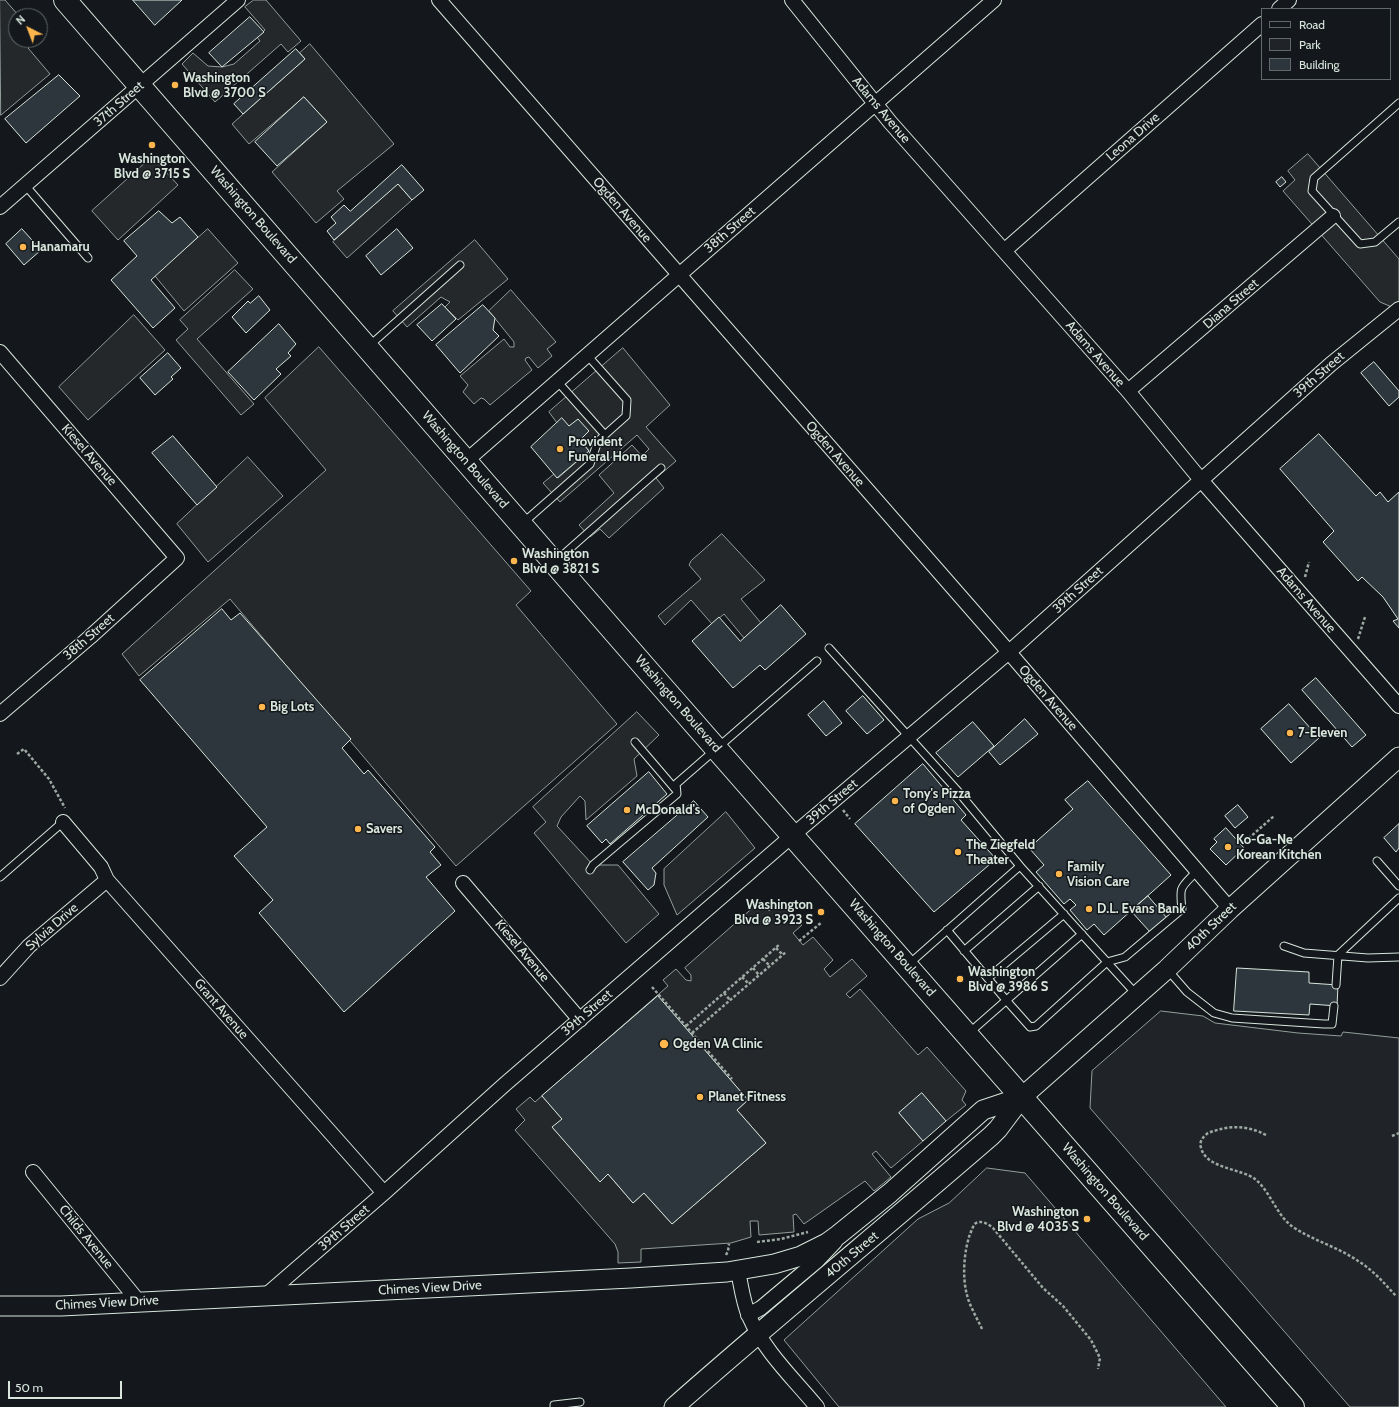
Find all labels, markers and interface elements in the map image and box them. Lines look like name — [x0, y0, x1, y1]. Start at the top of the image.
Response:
north arrow — [8, 8, 48, 48]
legend — [1261, 8, 1391, 80]
text: N — [13, 12, 28, 28]
text: Road — [1299, 17, 1325, 32]
text: Park — [1299, 37, 1321, 52]
text: Building — [1299, 57, 1340, 72]
place label: Washington Blvd @ 3700 S — [183, 70, 266, 101]
street label: Adams Avenue — [849, 73, 913, 147]
street label: 37th Street — [91, 78, 147, 130]
marker: Washington Blvd @ 3700 S — [170, 80, 180, 90]
street label: Leona Drive — [1103, 110, 1163, 164]
marker: Washington Blvd @ 3715 S — [147, 140, 157, 150]
place label: Washington Blvd @ 3715 S — [114, 151, 190, 182]
street label: Washington Boulevard — [207, 163, 299, 267]
street label: Ogden Avenue — [589, 174, 655, 246]
street label: 38th Street — [701, 204, 759, 256]
place label: Hanamaru — [31, 239, 90, 255]
marker: Hanamaru — [18, 242, 28, 252]
street label: Diana Street — [1200, 276, 1262, 332]
street label: Adams Avenue — [1062, 318, 1128, 390]
street label: 39th Street — [1290, 349, 1348, 401]
street label: Washington Boulevard — [419, 408, 511, 512]
street label: Ogden Avenue — [802, 418, 868, 490]
street label: Kiesel Avenue — [58, 421, 120, 489]
place label: Provident Funeral Home — [568, 434, 647, 465]
marker: Provident Funeral Home — [555, 444, 565, 454]
place label: Washington Blvd @ 3821 S — [522, 546, 599, 577]
marker: Washington Blvd @ 3821 S — [509, 556, 519, 566]
street label: 39th Street — [1050, 563, 1106, 617]
street label: Adams Avenue — [1273, 564, 1339, 636]
street label: 38th Street — [60, 611, 118, 663]
street label: Washington Boulevard — [632, 652, 724, 756]
street label: Ogden Avenue — [1015, 662, 1081, 734]
place label: Big Lots — [270, 699, 314, 715]
marker: Big Lots — [257, 702, 267, 712]
place label: 7-Eleven — [1298, 725, 1347, 741]
marker: 7-Eleven — [1285, 728, 1295, 738]
street label: 39th Street — [803, 776, 861, 828]
place label: Tony's Pizza of Ogden — [903, 786, 971, 817]
marker: Tony's Pizza of Ogden — [890, 796, 900, 806]
place label: McDonald's — [635, 802, 700, 818]
marker: McDonald's — [622, 805, 632, 815]
place label: Savers — [366, 821, 403, 837]
marker: Savers — [353, 824, 363, 834]
place label: Ko-Ga-Ne Korean Kitchen — [1236, 832, 1322, 863]
place label: The Ziegfeld Theater — [966, 837, 1035, 868]
marker: Ko-Ga-Ne Korean Kitchen — [1223, 842, 1233, 852]
marker: The Ziegfeld Theater — [953, 847, 963, 857]
place label: Family Vision Care — [1067, 859, 1129, 890]
marker: Family Vision Care — [1054, 869, 1064, 879]
street label: Washington Boulevard — [846, 896, 938, 1000]
place label: Washington Blvd @ 3923 S — [734, 897, 813, 928]
street label: 40th Street — [1182, 899, 1240, 955]
street label: Sylvia Drive — [23, 900, 81, 954]
place label: D.L. Evans Bank — [1097, 901, 1185, 917]
marker: D.L. Evans Bank — [1084, 904, 1094, 914]
marker: Washington Blvd @ 3923 S — [816, 907, 826, 917]
street label: Kiesel Avenue — [491, 917, 553, 985]
place label: Washington Blvd @ 3986 S — [968, 964, 1048, 995]
marker: Washington Blvd @ 3986 S — [955, 974, 965, 984]
street label: Grant Avenue — [191, 976, 251, 1042]
street label: 39th Street — [558, 987, 616, 1039]
place label: Ogden VA Clinic — [673, 1036, 763, 1052]
marker: Ogden VA Clinic — [658, 1038, 670, 1050]
place label: Planet Fitness — [708, 1089, 786, 1105]
marker: Planet Fitness — [695, 1092, 705, 1102]
street label: Washington Boulevard — [1059, 1140, 1151, 1244]
street label: Childs Avenue — [56, 1202, 116, 1272]
street label: 39th Street — [315, 1202, 373, 1254]
place label: Washington Blvd @ 4035 S — [997, 1204, 1079, 1235]
marker: Washington Blvd @ 4035 S — [1082, 1214, 1092, 1224]
street label: 40th Street — [822, 1228, 882, 1282]
street label: Chimes View Drive — [378, 1277, 482, 1299]
street label: Chimes View Drive — [55, 1292, 159, 1314]
scale bar — [10, 1373, 124, 1399]
text: 50 m — [15, 1380, 43, 1395]

